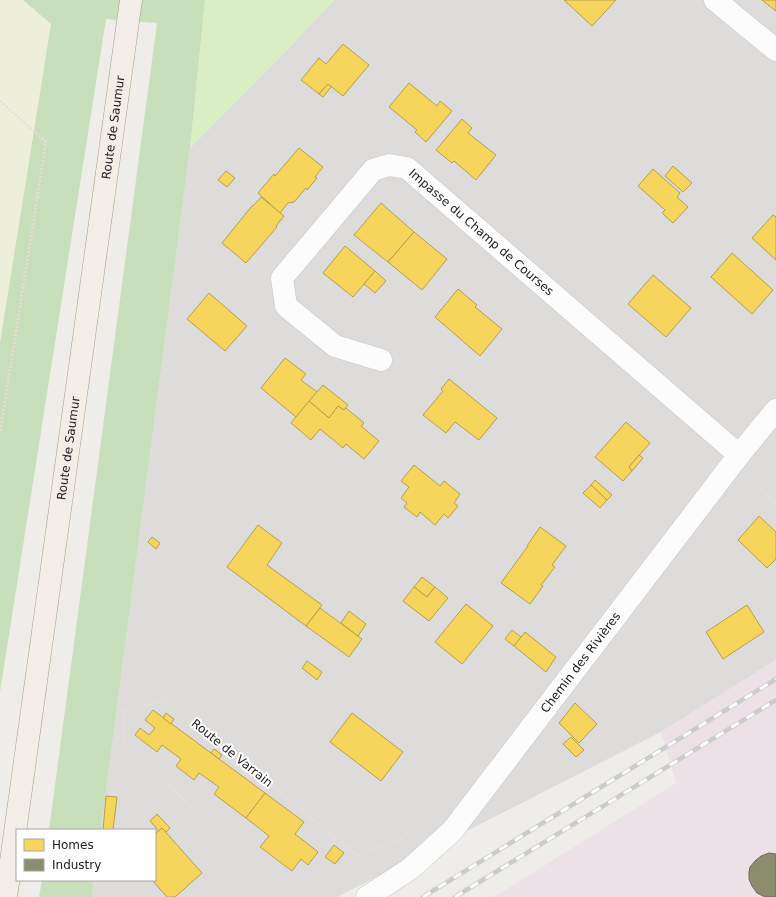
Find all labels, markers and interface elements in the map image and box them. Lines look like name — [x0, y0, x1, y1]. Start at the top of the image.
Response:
street label: Route de Saumur — [99, 75, 127, 180]
street label: Impasse du Champ de Courses — [406, 166, 556, 298]
street label: Route de Saumur — [54, 396, 83, 501]
street label: Chemin des Rivières — [538, 609, 623, 716]
street label: Route de Varrain — [189, 716, 275, 790]
legend — [16, 829, 156, 881]
text: Homes — [52, 838, 94, 852]
text: Industry — [52, 858, 101, 872]

